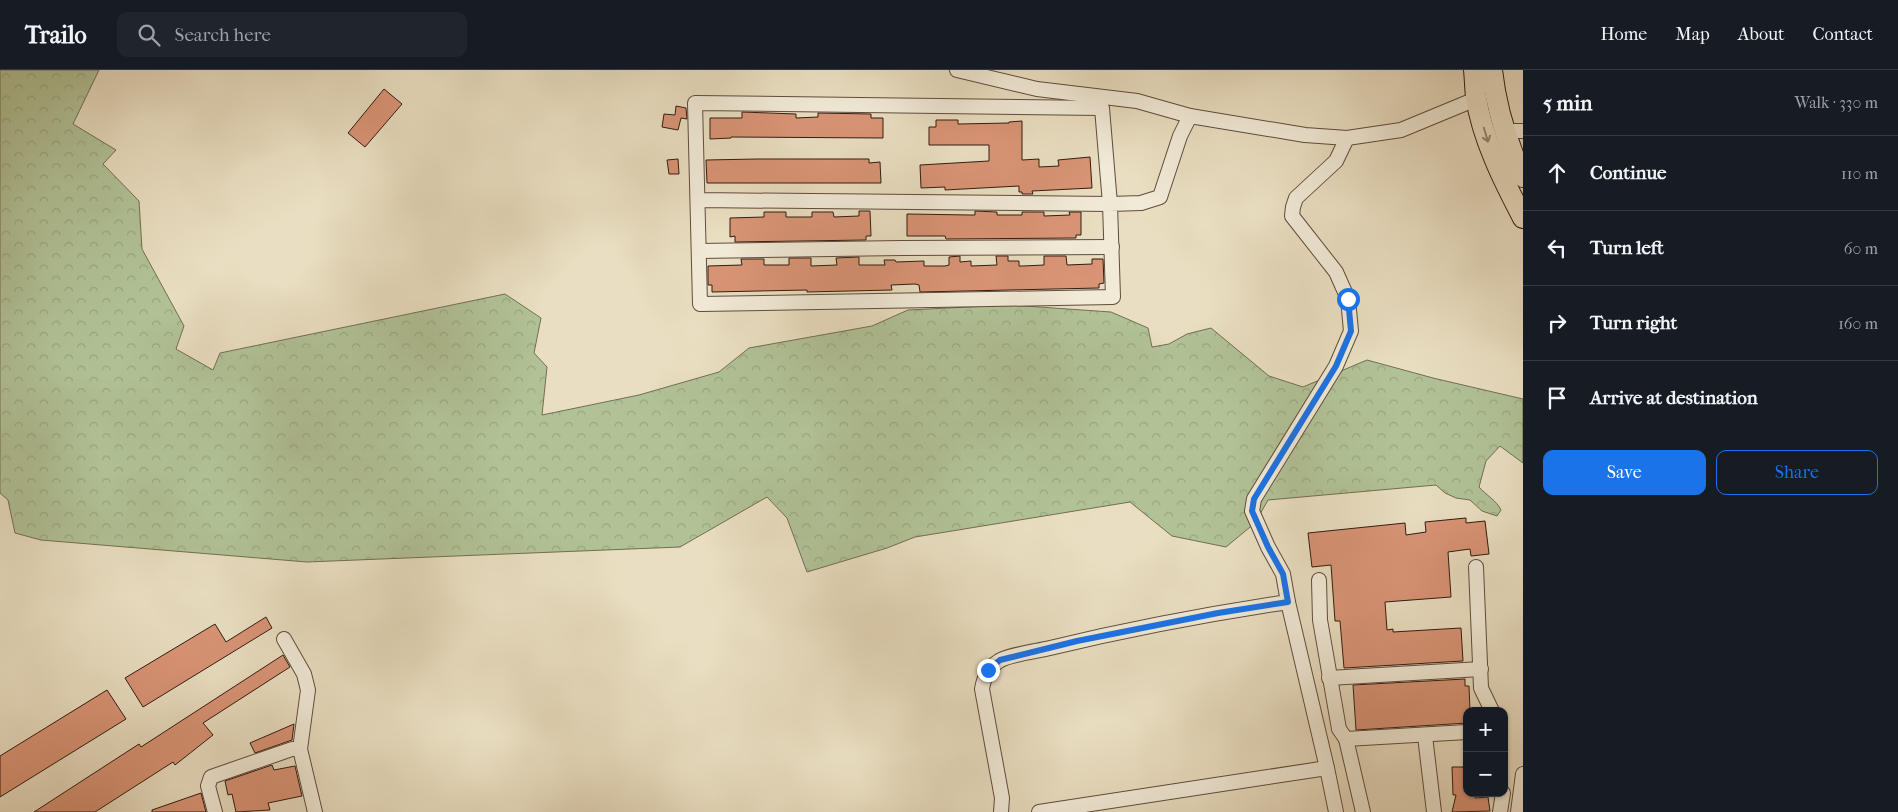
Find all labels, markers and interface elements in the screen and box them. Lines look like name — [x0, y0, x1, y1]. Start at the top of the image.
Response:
search box — [117, 12, 467, 57]
text: Trailo — [25, 21, 87, 49]
icon: search — [135, 21, 163, 49]
text: Search here — [175, 24, 271, 46]
text: Home — [1600, 24, 1647, 45]
text: Map — [1675, 24, 1710, 45]
text: About — [1738, 24, 1784, 45]
text: Contact — [1812, 24, 1873, 45]
text: 5 min — [1543, 91, 1592, 115]
text: Walk · 330 m — [1795, 93, 1878, 112]
one-way arrow — [1482, 126, 1492, 142]
icon: ahead — [1543, 159, 1571, 187]
text: Continue — [1590, 162, 1666, 184]
text: 110 m — [1841, 164, 1878, 183]
icon: left — [1543, 234, 1571, 262]
text: Turn left — [1590, 237, 1664, 259]
text: 60 m — [1844, 239, 1878, 258]
route start — [1337, 288, 1360, 311]
icon: right — [1543, 309, 1571, 337]
text: Turn right — [1590, 312, 1677, 334]
text: 160 m — [1838, 314, 1878, 333]
icon: arrive — [1543, 384, 1571, 412]
text: Arrive at destination — [1590, 387, 1758, 409]
button: Save — [1543, 450, 1706, 495]
button: Share — [1716, 450, 1878, 495]
route end — [977, 659, 1000, 682]
map controls — [1463, 707, 1508, 797]
button: + — [1463, 707, 1508, 752]
button: − — [1463, 752, 1508, 797]

